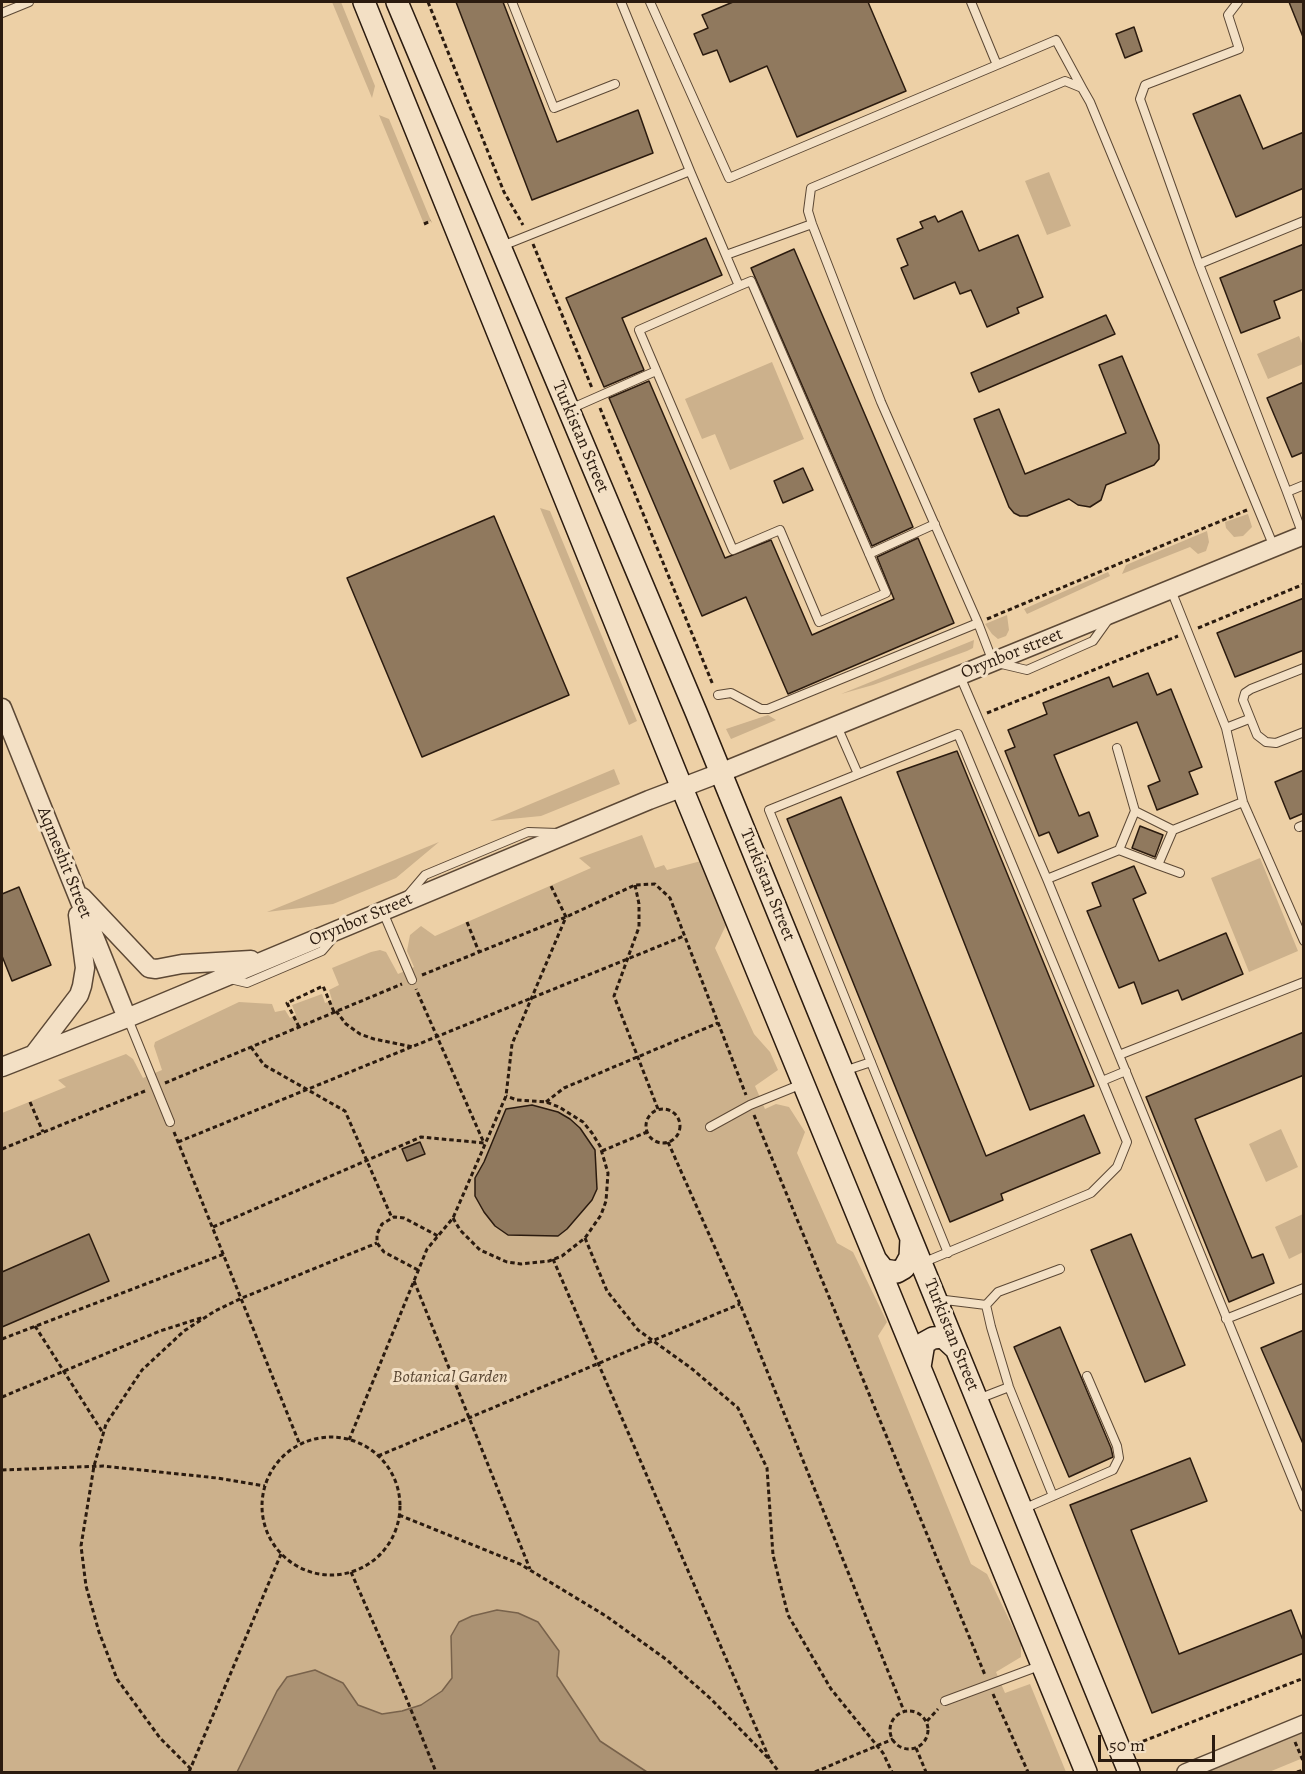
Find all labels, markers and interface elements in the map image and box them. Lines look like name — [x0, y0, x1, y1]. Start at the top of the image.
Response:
street label: Turkistan Street — [547, 378, 613, 496]
street label: Orynbor street — [958, 624, 1066, 684]
street label: Aqmeshit Street — [32, 804, 96, 922]
street label: Turkistan Street — [735, 826, 799, 944]
street label: Orynbor Street — [306, 889, 416, 951]
street label: Turkistan Street — [919, 1276, 983, 1394]
park label: Botanical Garden — [392, 1367, 508, 1389]
scale bar — [1101, 1723, 1218, 1761]
text: 50 m — [1109, 1733, 1145, 1757]

